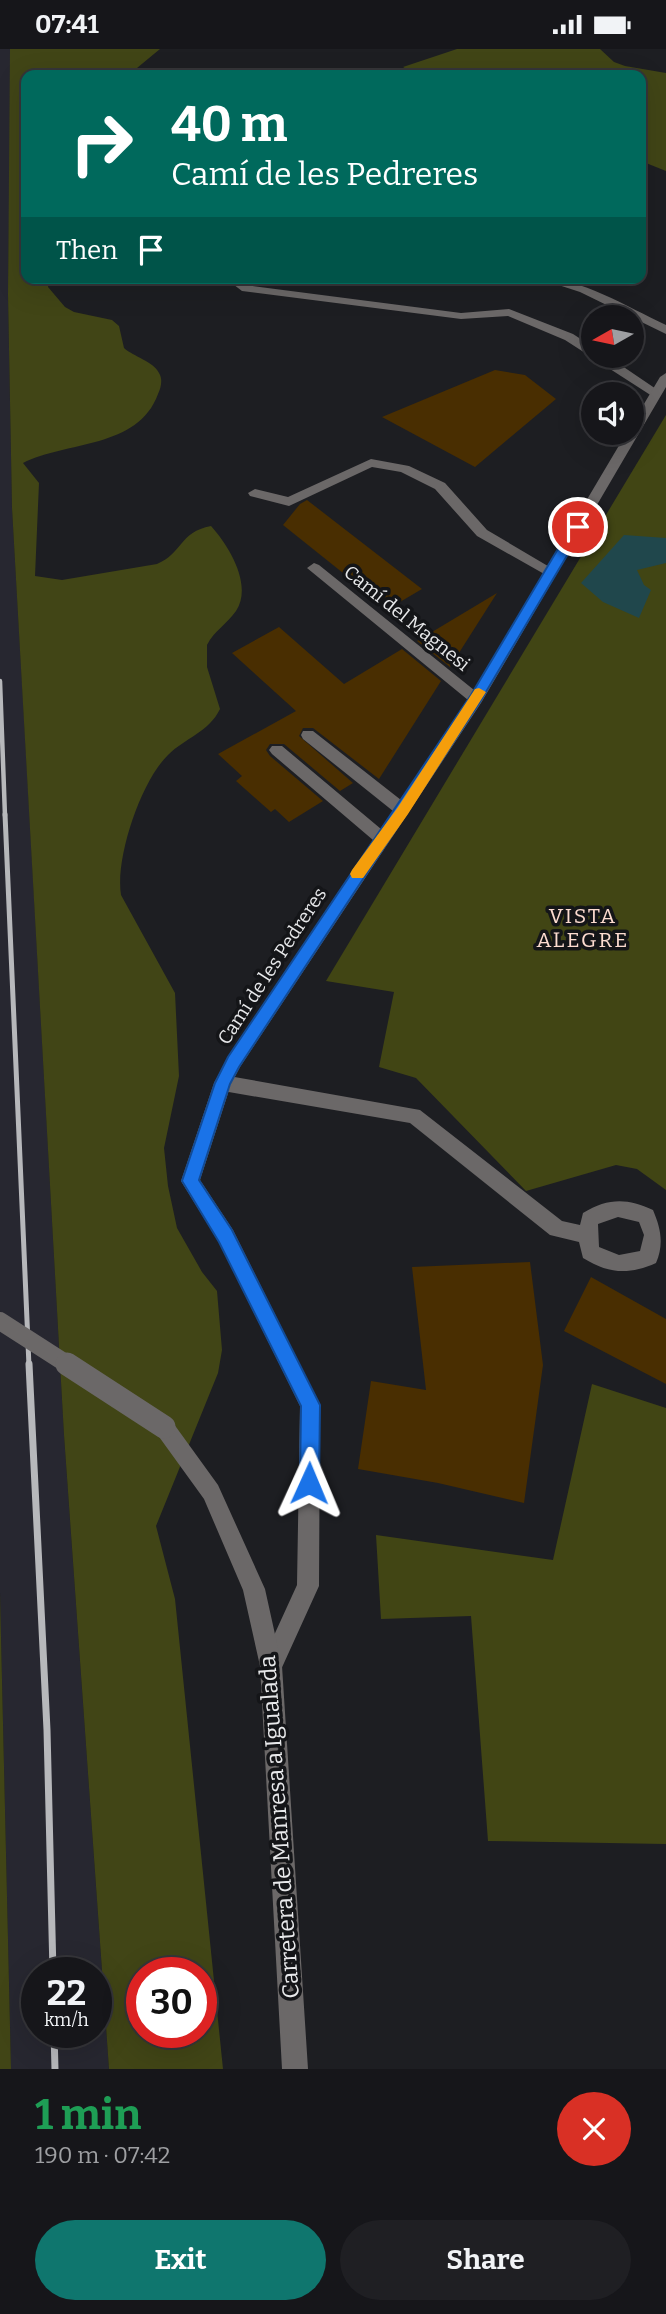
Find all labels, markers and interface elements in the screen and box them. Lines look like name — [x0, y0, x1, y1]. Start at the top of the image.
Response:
text: 07:41 — [35, 9, 99, 40]
text: 40 m — [171, 95, 288, 154]
icon: right — [56, 98, 147, 189]
text: Camí de les Pedreres — [171, 155, 478, 193]
icon: arrive — [132, 231, 170, 269]
text: Then — [56, 235, 118, 266]
north arrow — [581, 305, 644, 367]
map controls — [581, 305, 644, 445]
button: sound — [581, 382, 644, 445]
pin — [548, 497, 608, 557]
icon: arrive — [559, 508, 597, 546]
street label: Camí del Magnesi — [339, 560, 475, 676]
street label: Camí de les Pedreres — [213, 883, 331, 1049]
district label: VISTA ALEGRE — [537, 903, 629, 953]
position arrow — [272, 1446, 346, 1520]
street label: Carretera de Manresa a Igualada — [253, 1654, 305, 2000]
speed limit sign: 30 — [126, 1957, 217, 2048]
text: 22 — [47, 1972, 86, 2014]
text: km/h — [44, 2009, 89, 2031]
text: 1 min — [35, 2090, 141, 2140]
button: close — [557, 2092, 631, 2166]
text: 190 m · 07:42 — [35, 2141, 170, 2169]
button: Exit — [35, 2220, 326, 2300]
button: Share — [340, 2220, 631, 2300]

